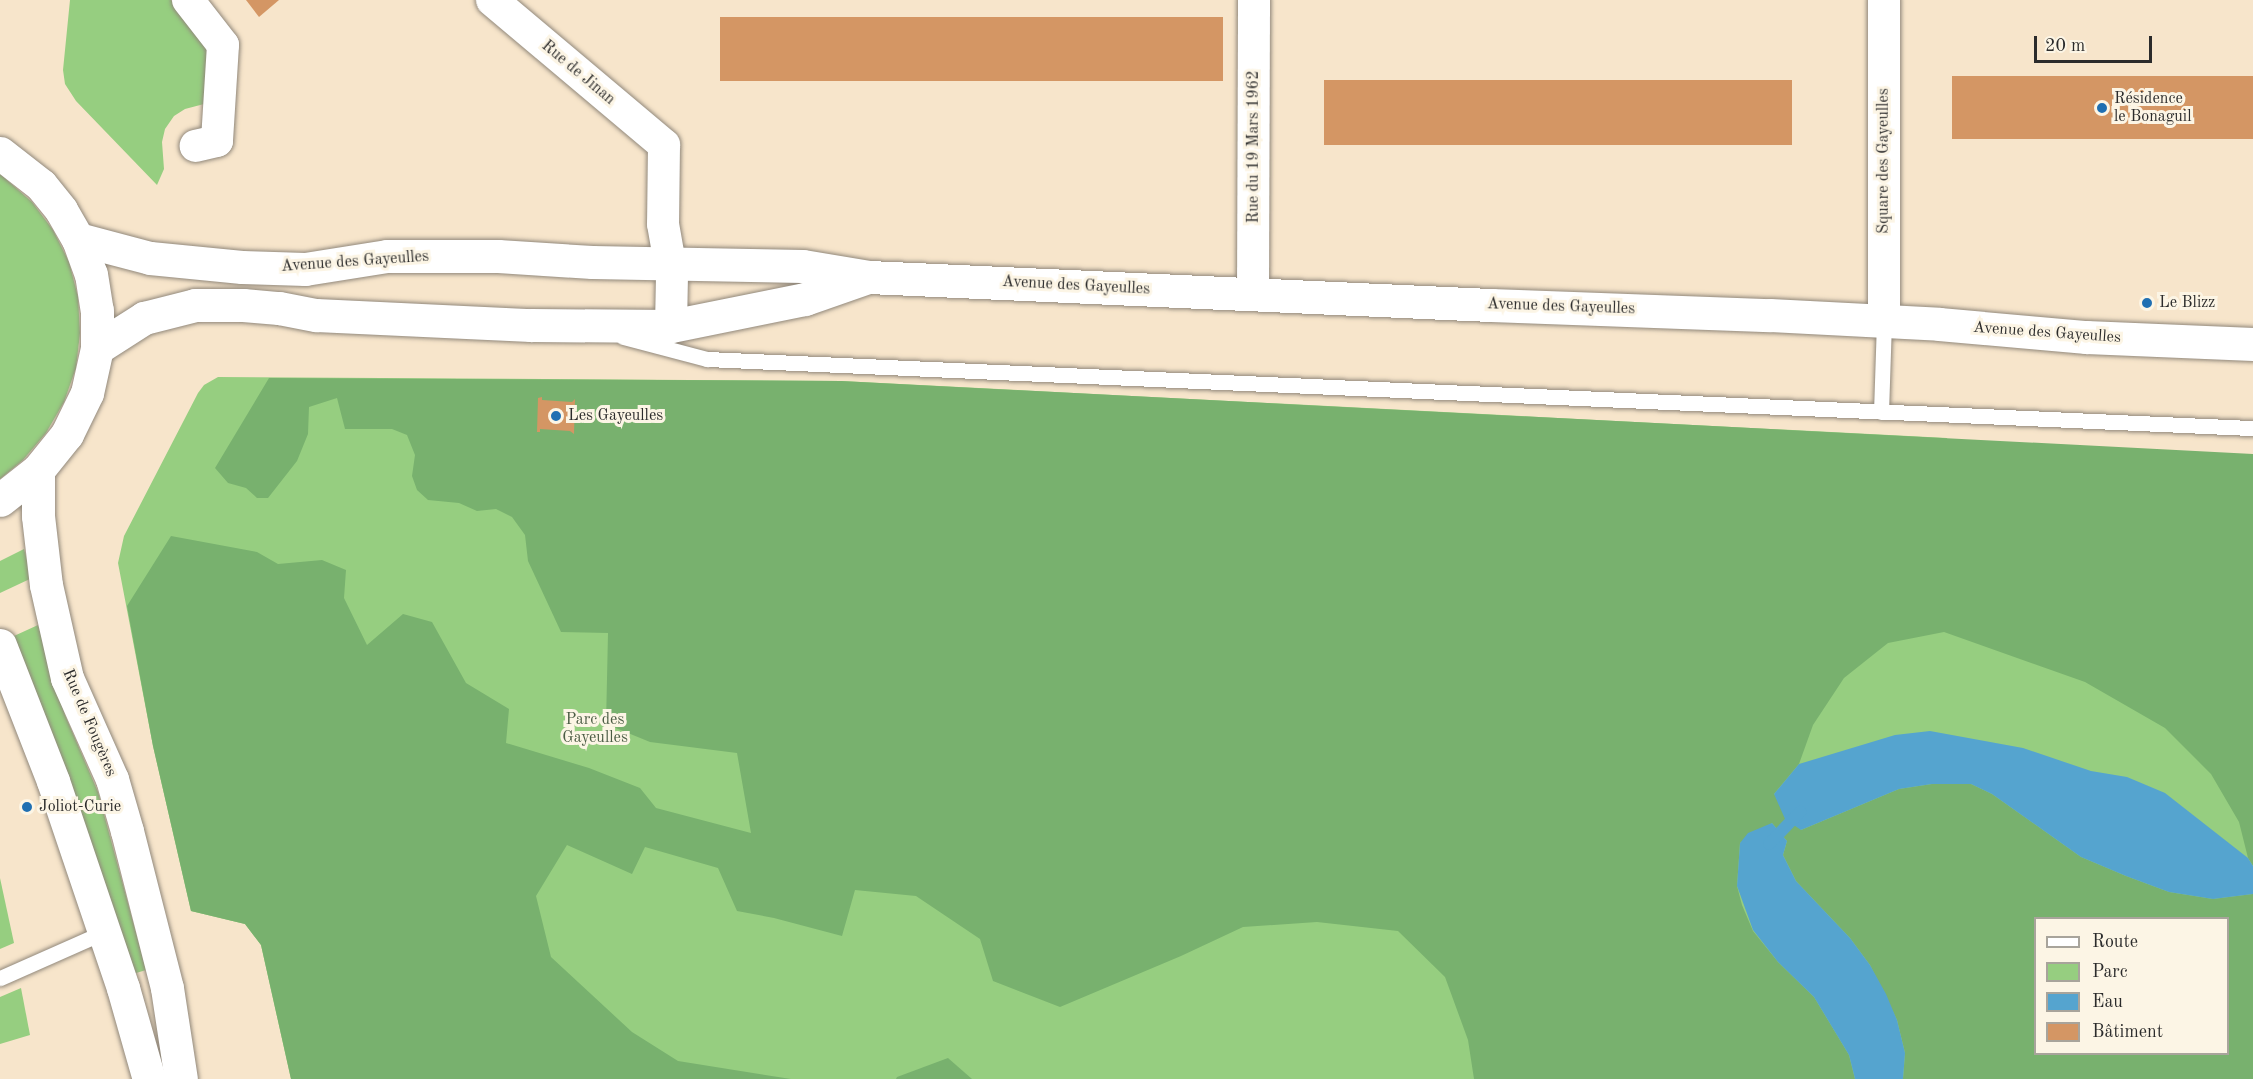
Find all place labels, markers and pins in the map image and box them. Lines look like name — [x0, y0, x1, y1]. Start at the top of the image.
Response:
place label: Résidence le Bonaguil — [2114, 89, 2192, 127]
marker: Résidence le Bonaguil — [2095, 101, 2109, 115]
place label: Le Blizz — [2159, 293, 2215, 313]
marker: Le Blizz — [2140, 296, 2154, 310]
place label: Les Gayeulles — [568, 406, 663, 426]
marker: Les Gayeulles — [549, 409, 563, 423]
place label: Joliot-Curie — [39, 797, 121, 817]
marker: Joliot-Curie — [20, 800, 34, 814]

